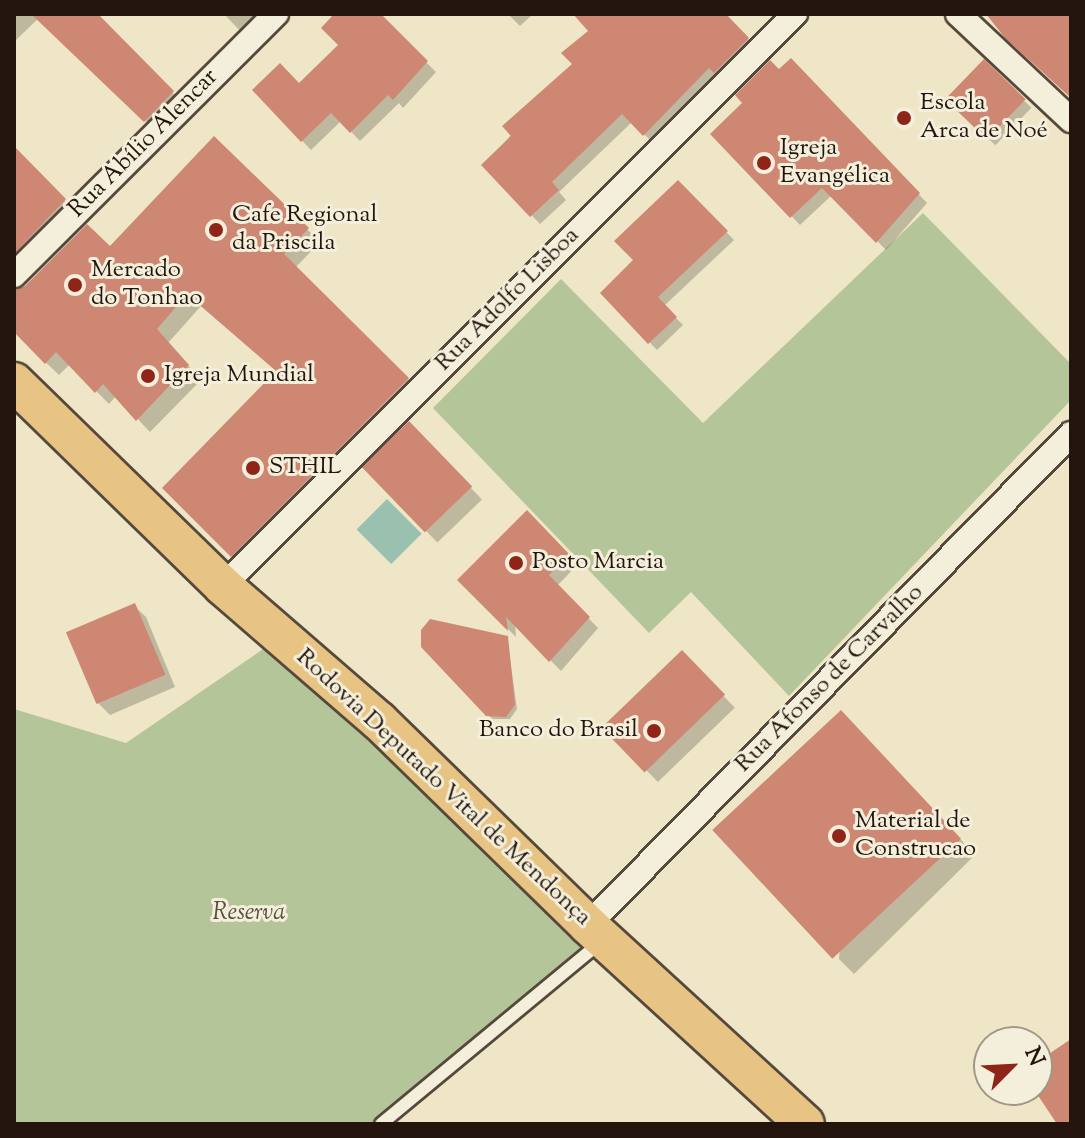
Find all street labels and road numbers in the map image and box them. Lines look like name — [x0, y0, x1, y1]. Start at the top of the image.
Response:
street label: Rua Abílio Alencar — [63, 63, 225, 225]
street label: Rua Adolfo Lisboa — [430, 222, 586, 378]
street label: Rua Afonso de Carvalho — [730, 579, 930, 779]
street label: Rodovia Deputado Vital de Mendonça — [289, 643, 597, 933]

